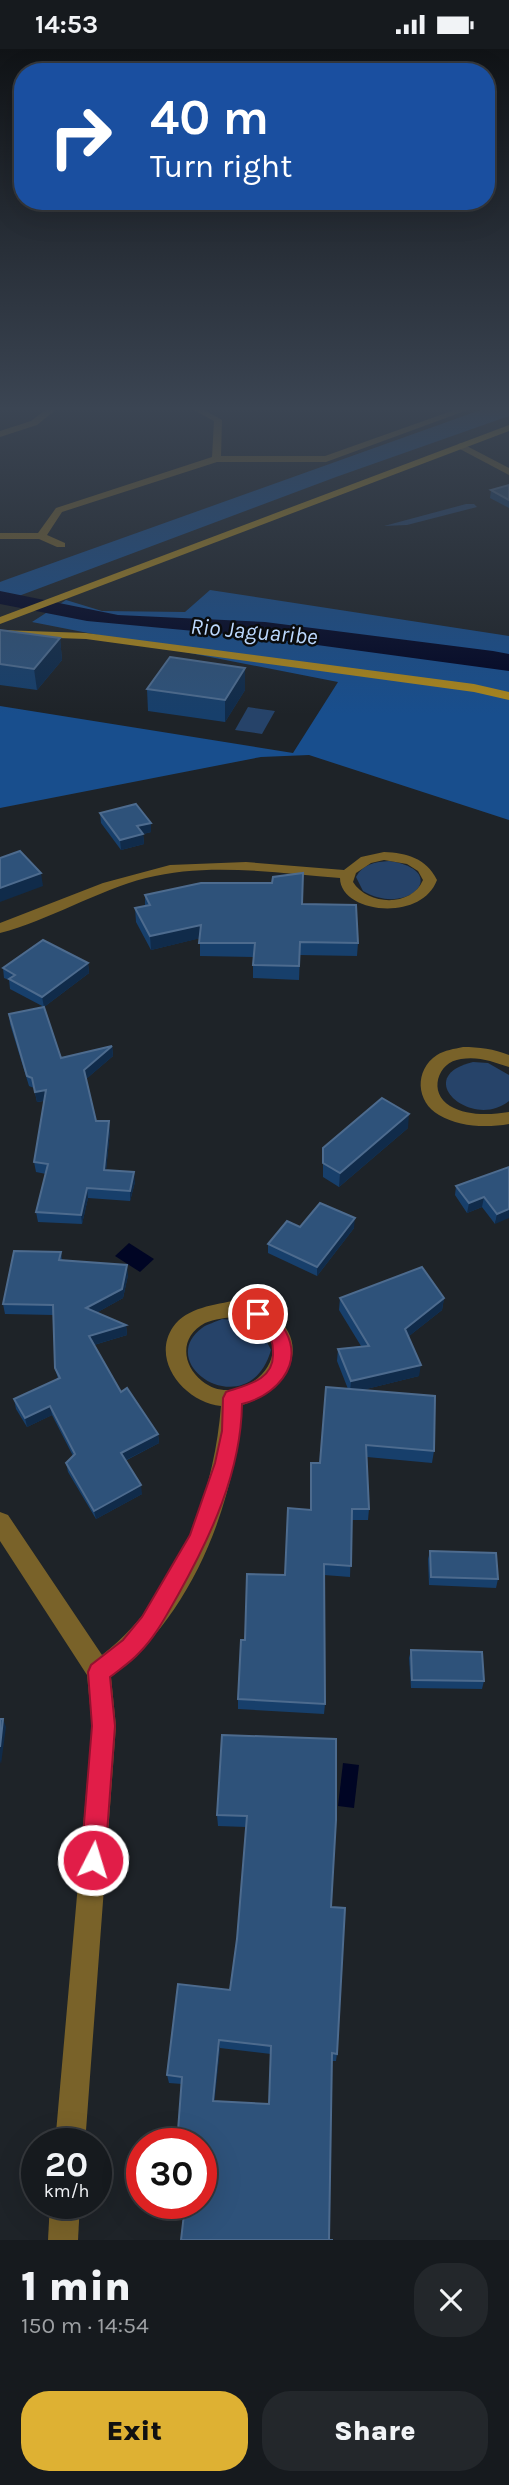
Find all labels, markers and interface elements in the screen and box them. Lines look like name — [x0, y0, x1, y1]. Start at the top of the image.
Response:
text: 14:53 — [35, 9, 98, 40]
text: 40 m — [150, 89, 269, 146]
icon: right — [35, 91, 126, 182]
text: Turn right — [150, 148, 292, 185]
water label: Rio Jaguaribe — [189, 612, 319, 651]
pin — [228, 1284, 288, 1344]
icon: arrive — [239, 1295, 277, 1333]
position arrow — [56, 1823, 130, 1897]
speed limit sign: 30 — [126, 2128, 217, 2219]
text: 20 — [45, 2144, 88, 2185]
text: km/h — [44, 2180, 89, 2202]
text: 1 min — [21, 2261, 131, 2311]
button: close — [414, 2263, 488, 2337]
text: 150 m · 14:54 — [21, 2312, 149, 2339]
button: Exit — [21, 2391, 248, 2471]
button: Share — [262, 2391, 488, 2471]

